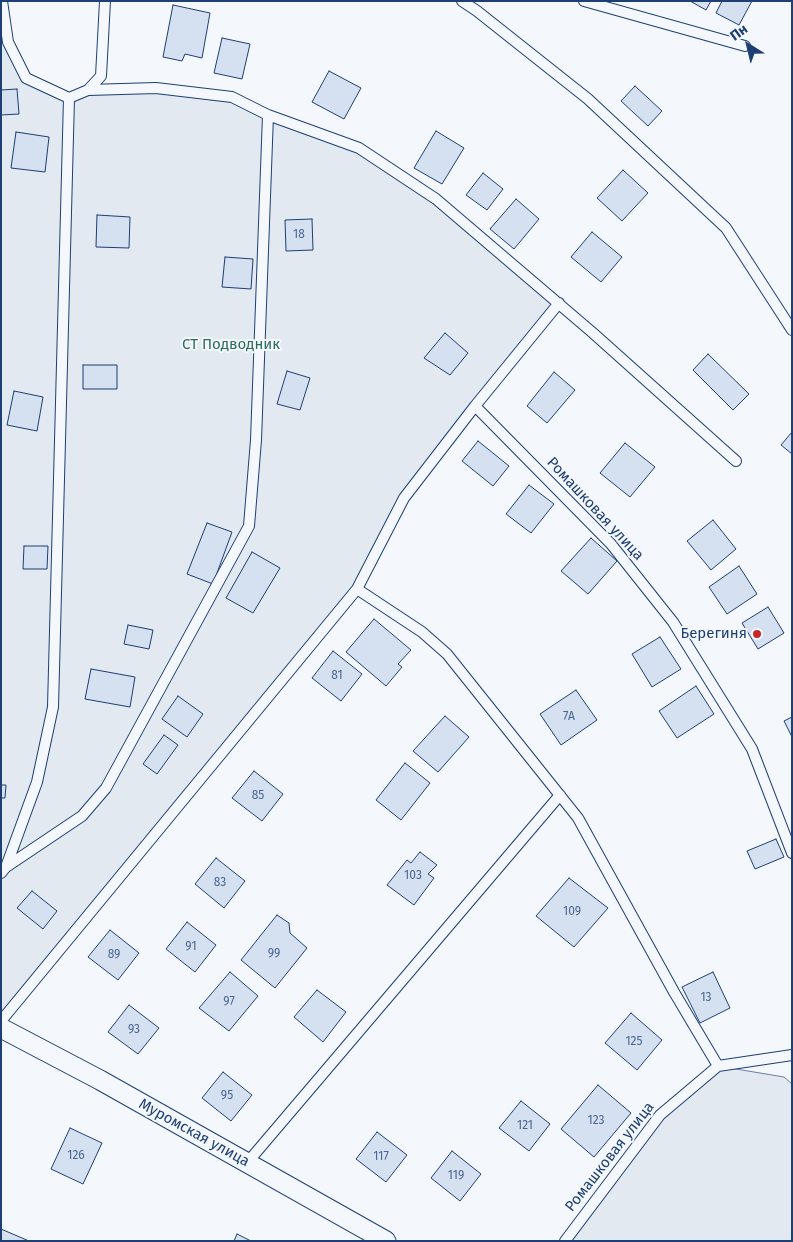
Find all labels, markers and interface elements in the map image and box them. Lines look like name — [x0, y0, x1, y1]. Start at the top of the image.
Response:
north arrow — [723, 20, 773, 70]
text: Пн — [727, 20, 751, 44]
house number: 18 — [293, 228, 305, 242]
park label: СТ Подводник — [182, 336, 280, 354]
street label: Ромашковая улица — [543, 454, 647, 564]
place label: Берегиня — [680, 625, 747, 643]
marker: Берегиня — [751, 628, 763, 640]
house number: 81 — [331, 669, 343, 683]
house number: 7А — [563, 710, 575, 724]
house number: 85 — [252, 789, 264, 803]
house number: 103 — [404, 869, 422, 883]
house number: 83 — [214, 876, 226, 890]
house number: 109 — [563, 905, 581, 919]
house number: 91 — [185, 940, 197, 954]
house number: 99 — [268, 947, 280, 961]
house number: 89 — [108, 948, 120, 962]
house number: 13 — [700, 991, 712, 1005]
house number: 97 — [223, 995, 235, 1009]
house number: 93 — [128, 1023, 140, 1037]
house number: 125 — [625, 1035, 643, 1049]
house number: 95 — [221, 1089, 233, 1103]
street label: Муромская улица — [136, 1095, 252, 1171]
street label: Ромашковая улица — [562, 1099, 658, 1215]
house number: 123 — [587, 1114, 605, 1128]
house number: 121 — [517, 1119, 533, 1133]
house number: 126 — [67, 1149, 85, 1163]
house number: 117 — [373, 1150, 389, 1164]
house number: 119 — [448, 1169, 464, 1183]

